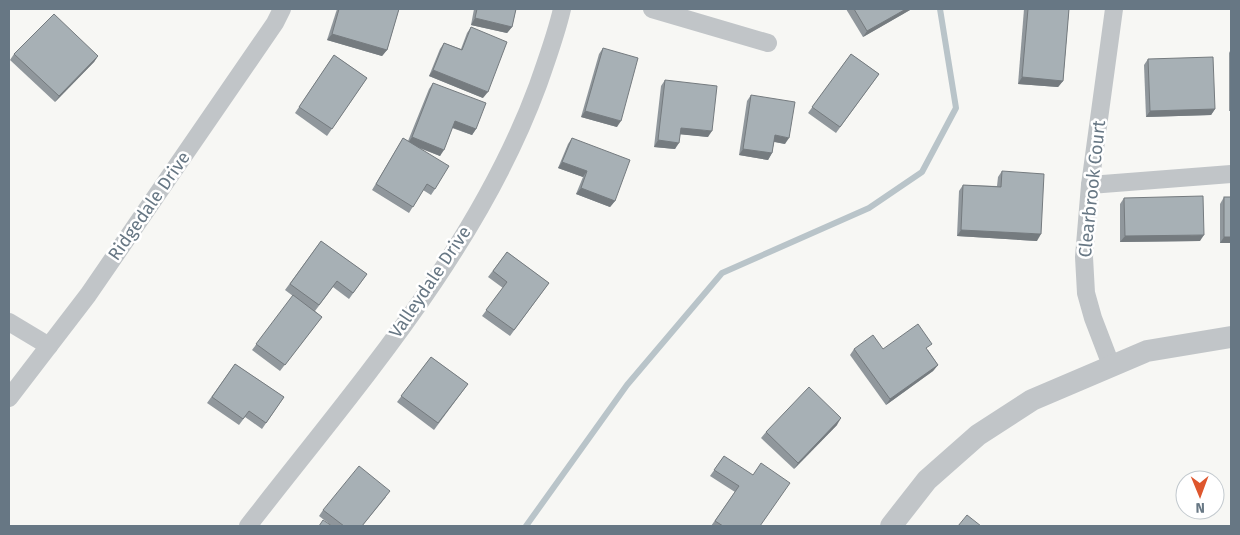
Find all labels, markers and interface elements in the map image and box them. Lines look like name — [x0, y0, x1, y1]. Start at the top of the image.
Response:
street label: Clearbrook Court — [1074, 119, 1110, 259]
street label: Ridgedale Drive — [103, 147, 195, 265]
street label: Valleydale Drive — [384, 222, 476, 342]
north arrow — [1175, 470, 1225, 520]
text: N — [1195, 499, 1205, 516]

